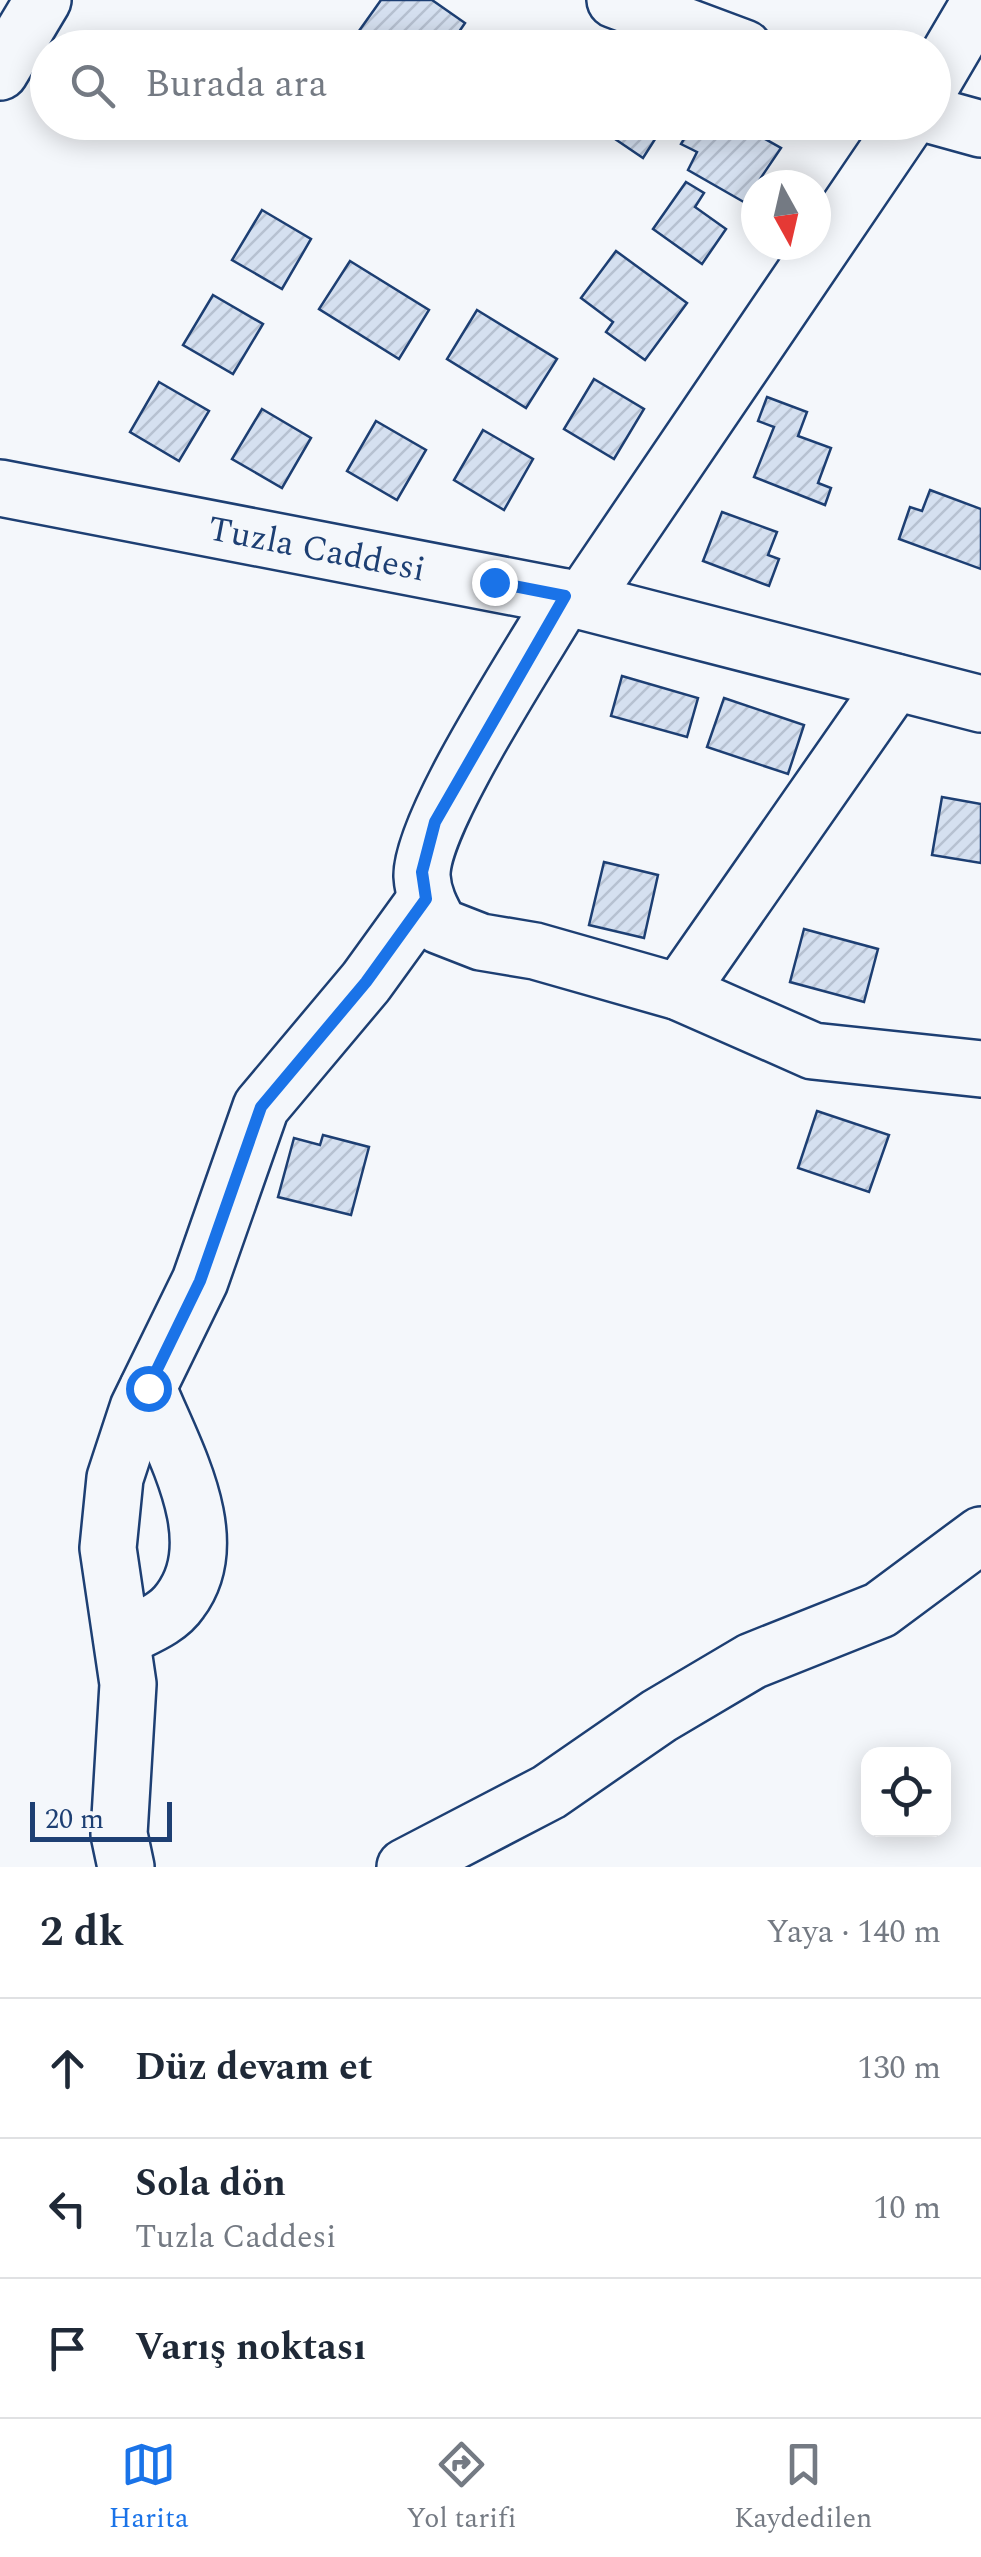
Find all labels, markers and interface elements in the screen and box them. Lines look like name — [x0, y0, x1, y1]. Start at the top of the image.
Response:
search box — [30, 30, 951, 140]
text: Burada ara — [145, 56, 327, 114]
icon: search — [65, 58, 120, 113]
north arrow — [741, 170, 831, 260]
street label: Tuzla Caddesi — [204, 502, 430, 596]
route end — [472, 560, 518, 606]
route start — [126, 1366, 172, 1412]
map controls — [861, 1747, 951, 1837]
button: locate — [861, 1747, 951, 1837]
scale bar — [30, 1797, 172, 1842]
text: 20 m — [45, 1798, 104, 1841]
text: 2 dk — [40, 1901, 124, 1964]
text: Yaya · 140 m — [766, 1908, 941, 1957]
text: Düz devam et — [135, 2039, 373, 2097]
icon: ahead — [40, 2041, 95, 2096]
text: 130 m — [857, 2044, 941, 2093]
text: Sola dön — [135, 2155, 286, 2213]
icon: left — [40, 2181, 95, 2236]
text: 10 m — [873, 2184, 941, 2233]
text: Tuzla Caddesi — [135, 2213, 336, 2262]
text: Varış noktası — [135, 2319, 366, 2377]
icon: arrive — [40, 2321, 95, 2376]
tab: Harita — [109, 2437, 189, 2540]
tab: Yol tarifi — [406, 2437, 516, 2540]
tab: Kaydedilen — [734, 2437, 872, 2540]

